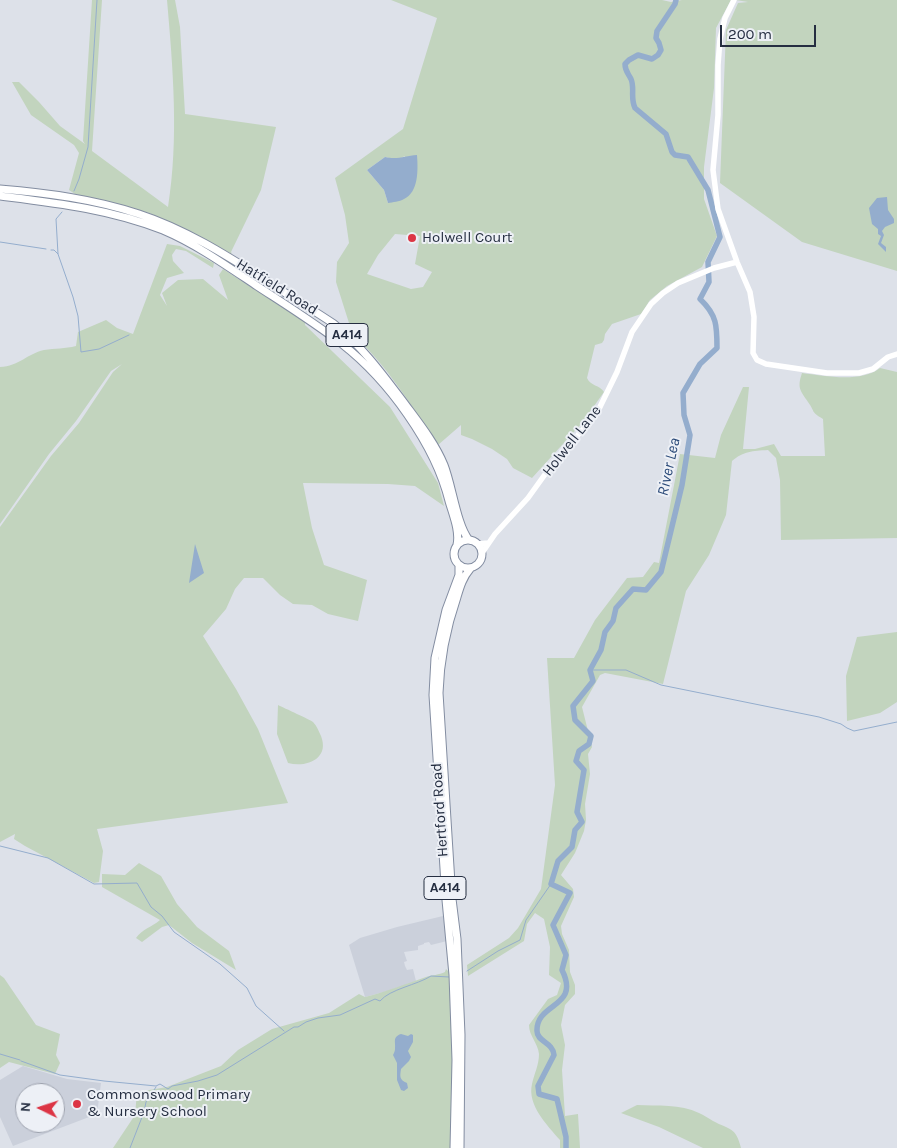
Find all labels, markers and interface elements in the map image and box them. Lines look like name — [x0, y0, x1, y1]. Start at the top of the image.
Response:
scale bar — [722, 15, 818, 47]
text: 200 m — [728, 25, 772, 43]
place label: Holwell Court — [422, 229, 512, 247]
marker: Holwell Court — [406, 232, 418, 244]
street label: Hatfield Road — [233, 255, 321, 319]
road number: A414 — [326, 324, 368, 346]
street label: Holwell Lane — [539, 402, 605, 480]
water label: River Lea — [653, 436, 685, 498]
street label: Hertford Road — [428, 762, 452, 858]
road number: A414 — [424, 876, 466, 900]
north arrow — [15, 1083, 65, 1133]
place label: Commonswood Primary & Nursery School — [87, 1086, 250, 1121]
marker: Commonswood Primary & Nursery School — [71, 1098, 83, 1110]
text: N — [17, 1101, 34, 1113]

